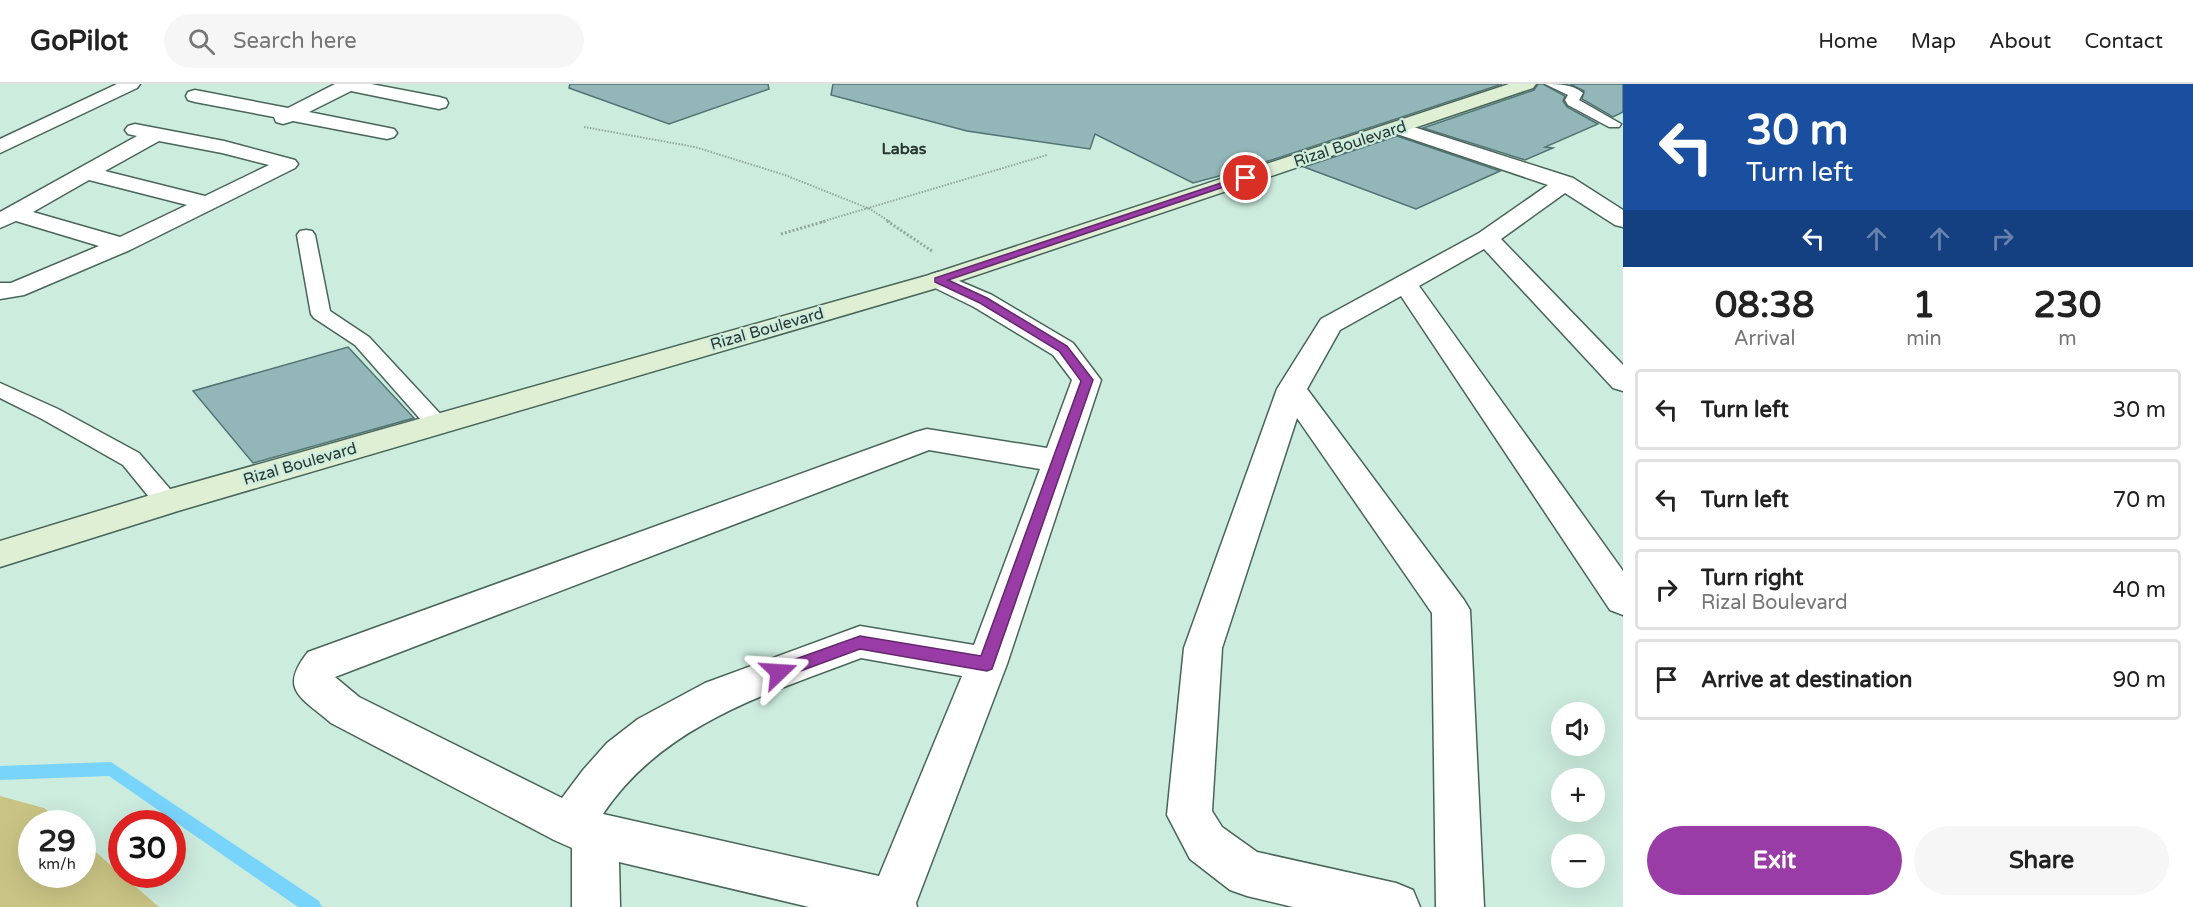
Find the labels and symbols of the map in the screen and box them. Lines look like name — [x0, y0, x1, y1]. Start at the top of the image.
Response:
street label: Rizal Boulevard — [1291, 116, 1409, 172]
district label: Labas — [882, 139, 927, 159]
pin — [1220, 152, 1271, 203]
street label: Rizal Boulevard — [708, 303, 826, 355]
street label: Rizal Boulevard — [241, 438, 359, 490]
position arrow — [747, 640, 811, 704]
speed limit sign: 30 — [108, 810, 186, 888]

